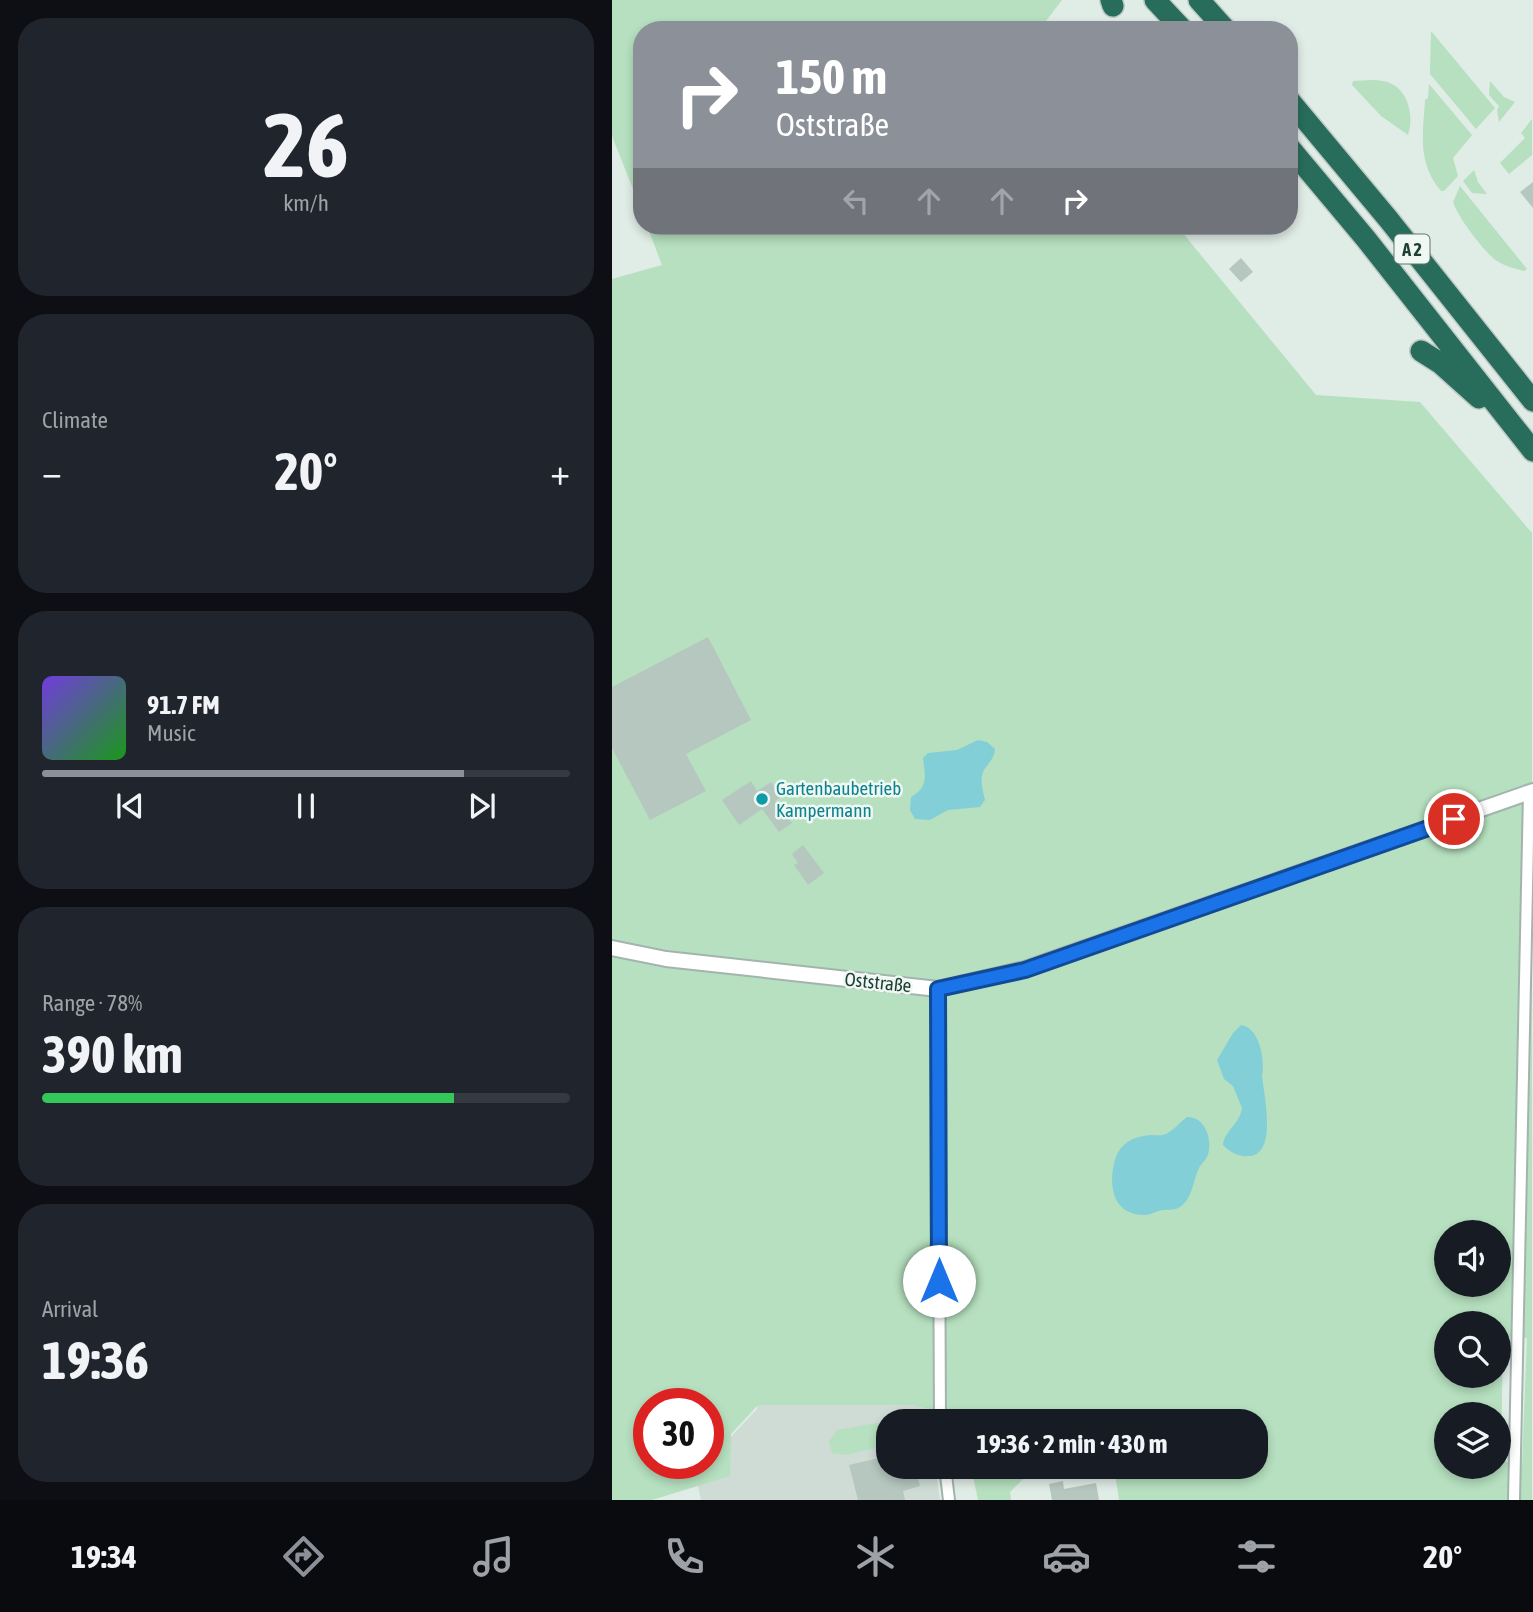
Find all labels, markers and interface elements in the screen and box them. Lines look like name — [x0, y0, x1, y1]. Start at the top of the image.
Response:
text: 150 m — [776, 48, 887, 104]
icon: right — [661, 49, 752, 140]
text: 26 — [263, 92, 349, 196]
text: Oststraße — [776, 106, 889, 143]
icon: left — [837, 182, 875, 220]
icon: ahead — [910, 182, 948, 220]
icon: ahead — [983, 182, 1021, 220]
icon: right — [1056, 182, 1094, 220]
text: km/h — [283, 190, 329, 216]
road number: A 2 — [1394, 234, 1430, 264]
text: Climate — [42, 407, 108, 433]
text: 20° — [274, 441, 338, 501]
text: − — [42, 450, 62, 493]
text: + — [550, 450, 570, 493]
text: 91.7 FM — [147, 690, 220, 720]
text: Music — [147, 720, 195, 746]
place label: Gartenbaubetrieb Kampermann — [776, 777, 901, 821]
icon: previous — [111, 787, 149, 825]
icon: pause — [287, 787, 325, 825]
icon: next — [463, 787, 501, 825]
pin — [1424, 789, 1484, 849]
marker: Gartenbaubetrieb Kampermann — [754, 791, 770, 807]
icon: arrive — [1435, 800, 1473, 838]
street label: Oststraße — [843, 968, 913, 996]
text: Range · 78% — [42, 990, 142, 1016]
text: 390 km — [42, 1024, 183, 1084]
map controls — [1434, 1220, 1511, 1479]
button: sound — [1434, 1220, 1511, 1297]
position arrow — [902, 1244, 976, 1318]
text: Arrival — [42, 1296, 98, 1322]
button: search — [1434, 1311, 1511, 1388]
text: 19:36 — [42, 1330, 149, 1390]
speed limit sign: 30 — [633, 1388, 724, 1479]
button: layers — [1434, 1402, 1511, 1479]
text: 19:36 · 2 min · 430 m — [977, 1429, 1167, 1459]
icon: directions — [279, 1532, 328, 1581]
icon: music — [469, 1532, 518, 1581]
icon: phone — [660, 1532, 709, 1581]
icon: climate — [851, 1532, 900, 1581]
icon: car — [1042, 1532, 1091, 1581]
icon: filters — [1232, 1532, 1281, 1581]
text: 19:34 — [71, 1538, 137, 1575]
text: 20° — [1423, 1538, 1462, 1575]

